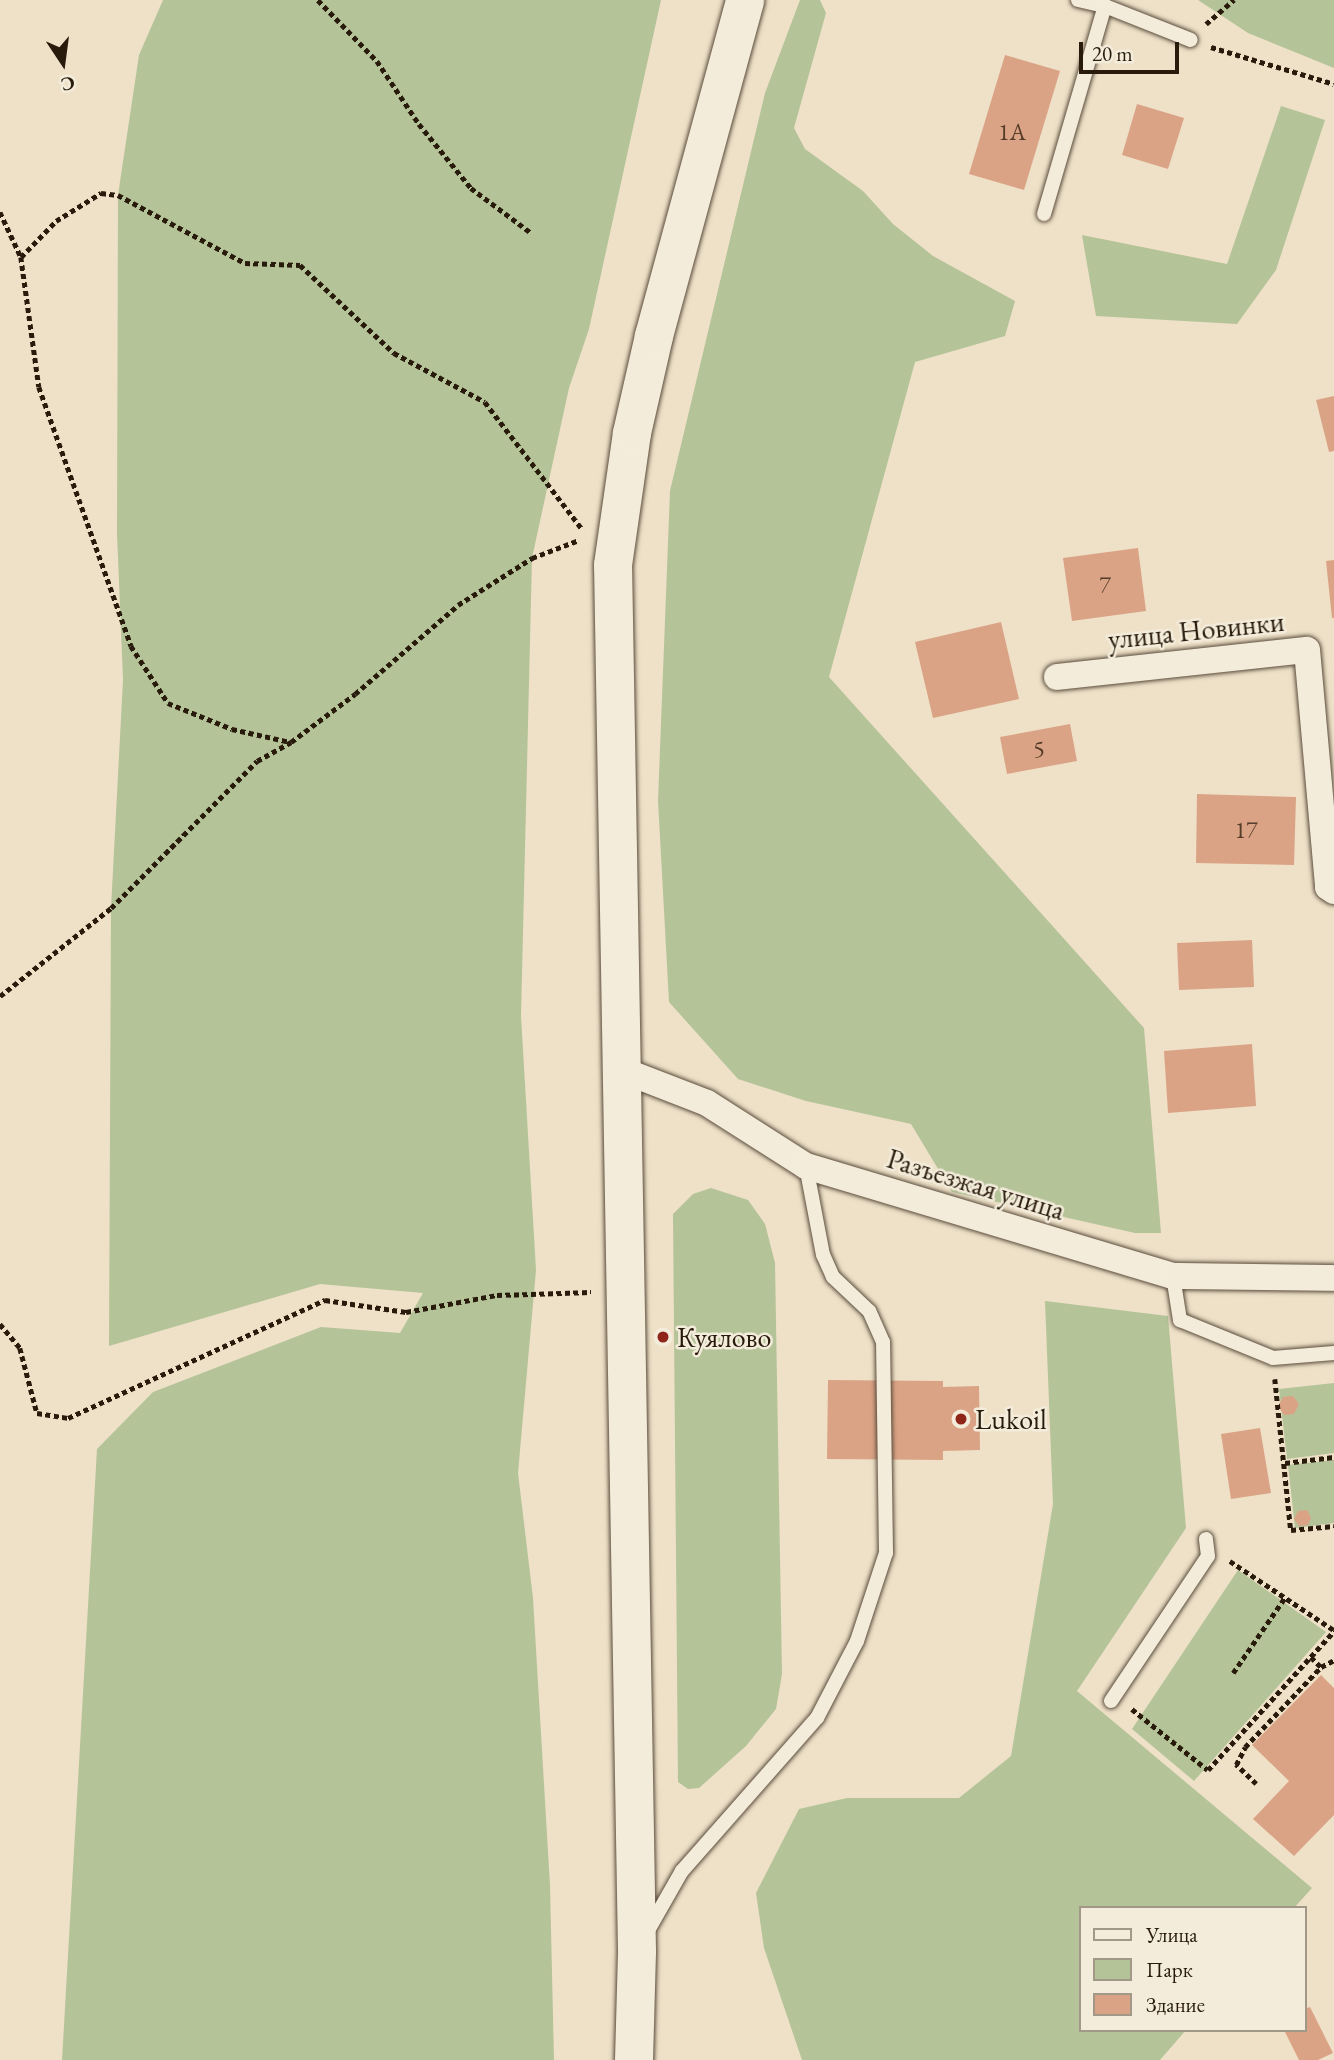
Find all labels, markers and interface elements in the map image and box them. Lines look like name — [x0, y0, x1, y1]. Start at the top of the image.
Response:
north arrow — [28, 28, 98, 98]
scale bar — [1082, 28, 1182, 72]
text: 20 m — [1092, 40, 1133, 67]
text: С — [58, 70, 77, 98]
house number: 1А — [998, 118, 1026, 146]
house number: 7 — [1099, 571, 1111, 599]
street label: улица Новинки — [1106, 604, 1286, 656]
house number: 5 — [1033, 735, 1045, 763]
house number: 17 — [1234, 816, 1258, 844]
street label: Разъезжая улица — [883, 1141, 1069, 1227]
place label: Куялово — [677, 1320, 771, 1354]
marker: Куялово — [655, 1329, 671, 1345]
place label: Lukoil — [975, 1402, 1047, 1436]
marker: Lukoil — [953, 1411, 969, 1427]
legend — [1078, 1906, 1306, 2032]
text: Улица — [1146, 1921, 1198, 1948]
text: Парк — [1146, 1956, 1193, 1983]
text: Здание — [1146, 1991, 1205, 2018]

